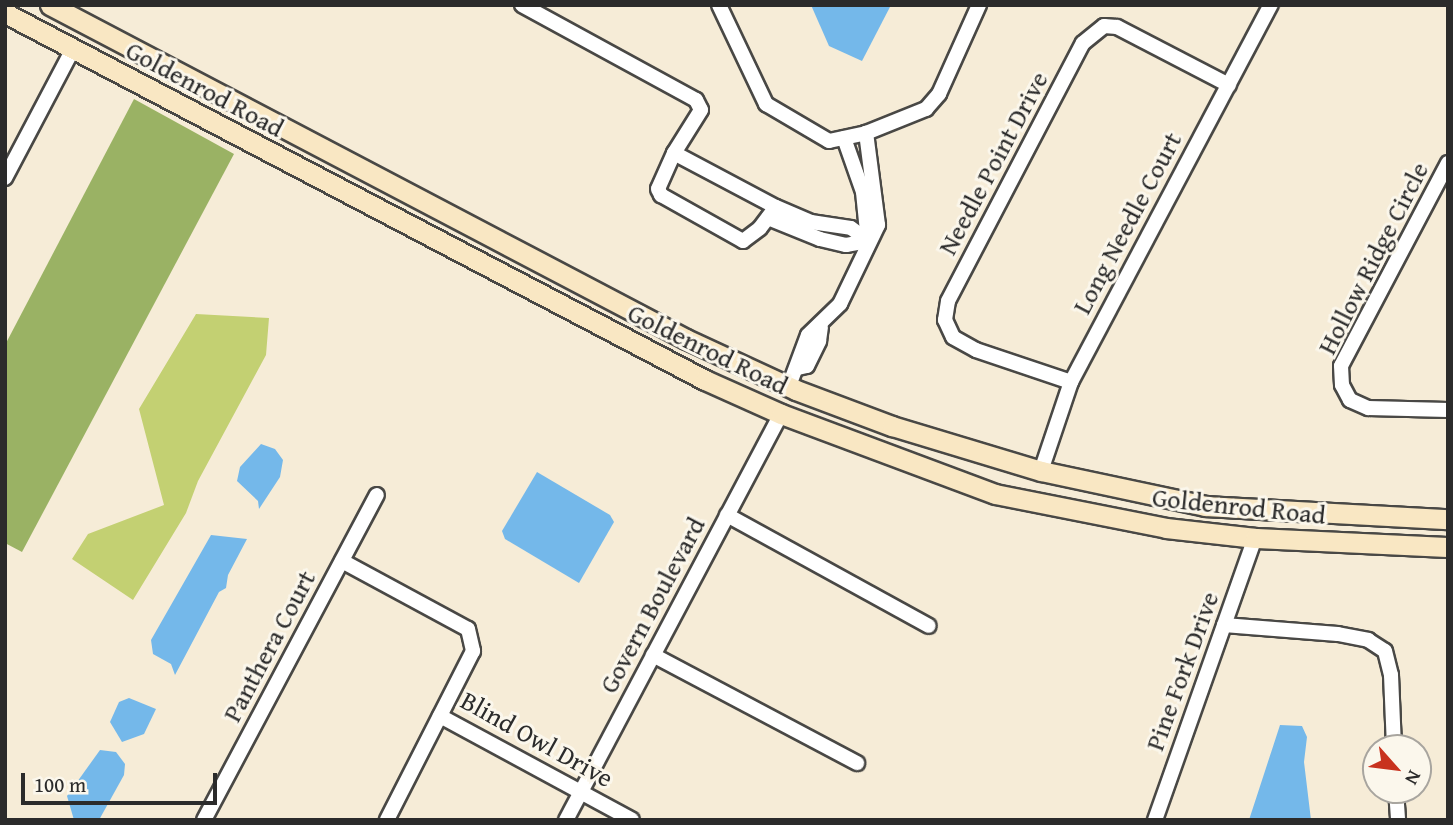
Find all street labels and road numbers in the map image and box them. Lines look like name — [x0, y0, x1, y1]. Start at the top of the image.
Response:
street label: Goldenrod Road — [121, 34, 289, 144]
street label: Needle Point Drive — [932, 66, 1054, 260]
street label: Long Needle Court — [1066, 127, 1188, 319]
street label: Hollow Ridge Circle — [1311, 157, 1435, 359]
street label: Goldenrod Road — [623, 297, 793, 401]
street label: Goldenrod Road — [1151, 481, 1327, 531]
street label: Govern Boulevard — [593, 512, 711, 698]
street label: Panthera Court — [216, 565, 322, 727]
street label: Pine Fork Drive — [1139, 587, 1225, 755]
street label: Blind Owl Drive — [455, 684, 619, 794]

